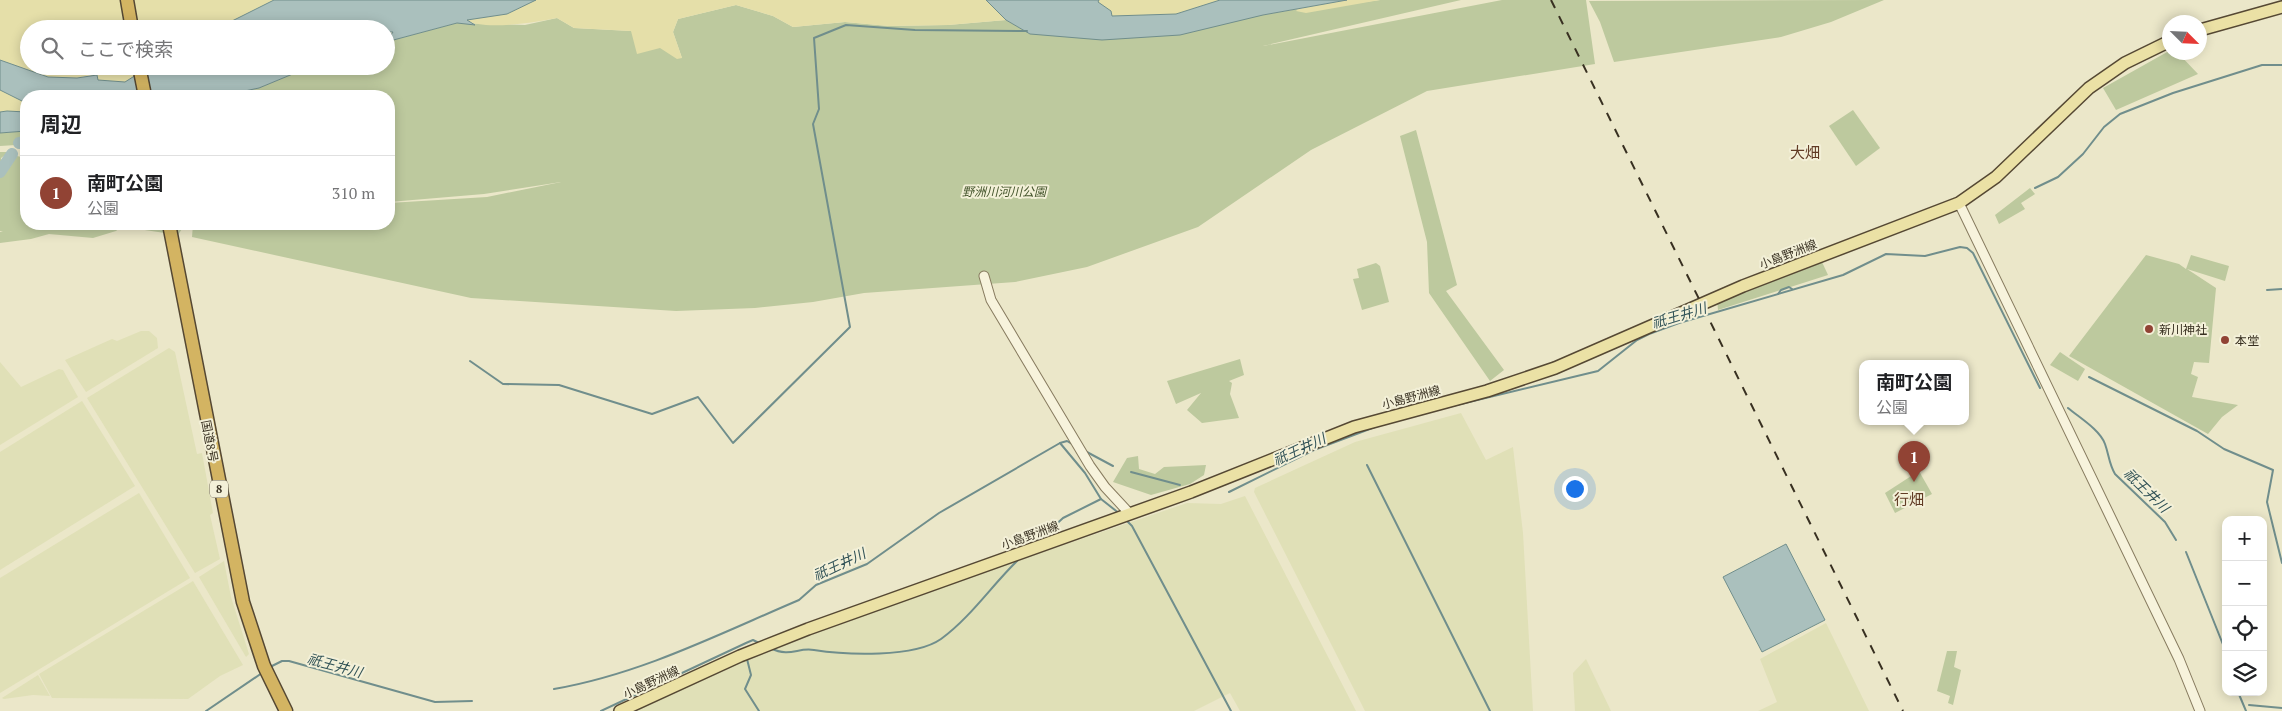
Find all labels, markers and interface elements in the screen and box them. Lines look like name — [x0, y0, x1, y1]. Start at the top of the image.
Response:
north arrow — [2162, 15, 2207, 60]
search box — [20, 20, 395, 75]
icon: search — [38, 34, 66, 62]
text: ここで検索 — [78, 36, 173, 61]
text: 周辺 — [40, 110, 82, 138]
district label: 大畑 — [1790, 142, 1820, 162]
text: 南町公園 — [87, 170, 163, 195]
text: 1 — [51, 182, 61, 204]
text: 310 m — [332, 182, 375, 204]
park label: 野洲川河川公園 — [962, 184, 1048, 199]
text: 公園 — [87, 197, 119, 219]
street label: 小島野洲線 — [1757, 236, 1819, 272]
water label: 祇王井川 — [1649, 297, 1710, 332]
place label: 新川神社 — [2159, 322, 2207, 337]
marker: 新川神社 — [2143, 323, 2155, 335]
place label: 本堂 — [2235, 333, 2259, 348]
marker: 本堂 — [2219, 334, 2231, 346]
popup — [1859, 360, 1969, 425]
text: 南町公園 — [1876, 369, 1952, 394]
street label: 小島野洲線 — [1380, 382, 1442, 412]
text: 公園 — [1876, 396, 1908, 418]
street label: 国道8号 — [199, 419, 221, 463]
water label: 祇王井川 — [1270, 428, 1330, 469]
pin: 1 — [1898, 441, 1930, 482]
water label: 祇王井川 — [2120, 464, 2175, 518]
your location — [1562, 476, 1588, 502]
road number: 8 — [210, 480, 228, 498]
district label: 行畑 — [1894, 489, 1924, 509]
map controls — [2222, 516, 2267, 696]
button: + — [2222, 516, 2267, 561]
street label: 小島野洲線 — [999, 518, 1061, 552]
water label: 祇王井川 — [810, 543, 870, 584]
button: − — [2222, 561, 2267, 606]
button: locate — [2222, 606, 2267, 651]
water label: 祇王井川 — [305, 649, 366, 682]
button: layers — [2222, 651, 2267, 696]
street label: 小島野洲線 — [621, 663, 681, 701]

